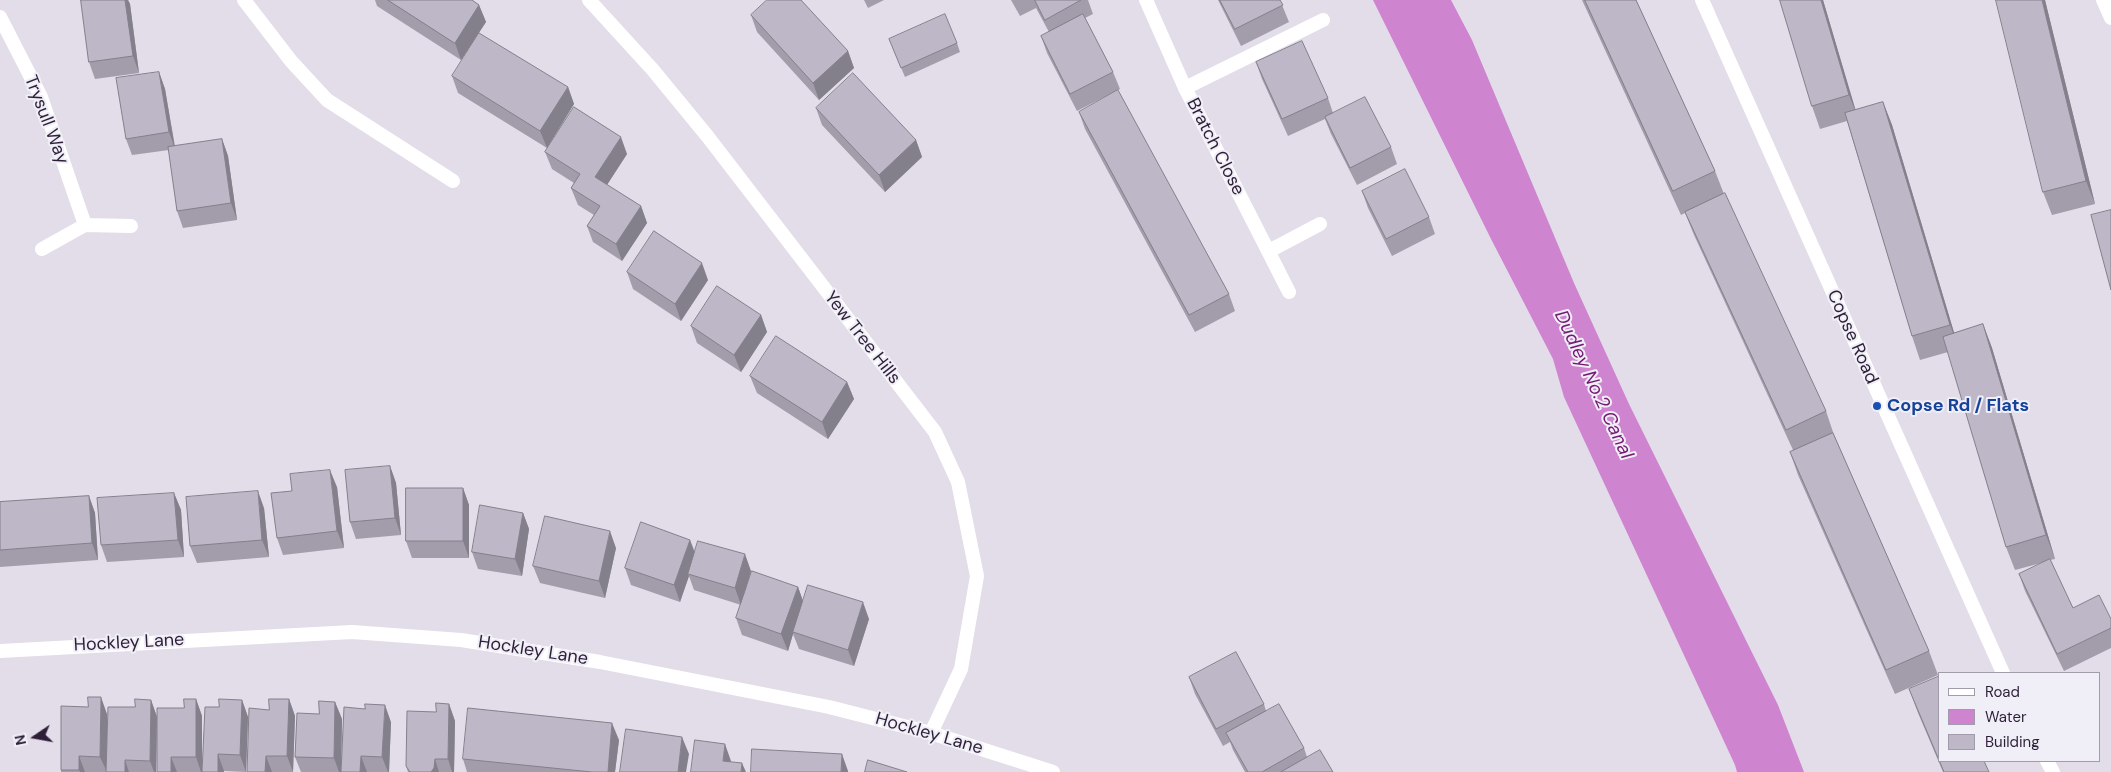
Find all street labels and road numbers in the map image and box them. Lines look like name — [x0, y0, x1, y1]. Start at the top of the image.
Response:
street label: Trysull Way — [19, 73, 73, 167]
street label: Bratch Close — [1181, 95, 1249, 199]
street label: Yew Tree Hills — [819, 287, 905, 389]
street label: Copse Road — [1822, 287, 1882, 387]
street label: Hockley Lane — [73, 629, 185, 657]
street label: Hockley Lane — [477, 632, 589, 670]
street label: Hockley Lane — [873, 708, 985, 760]

